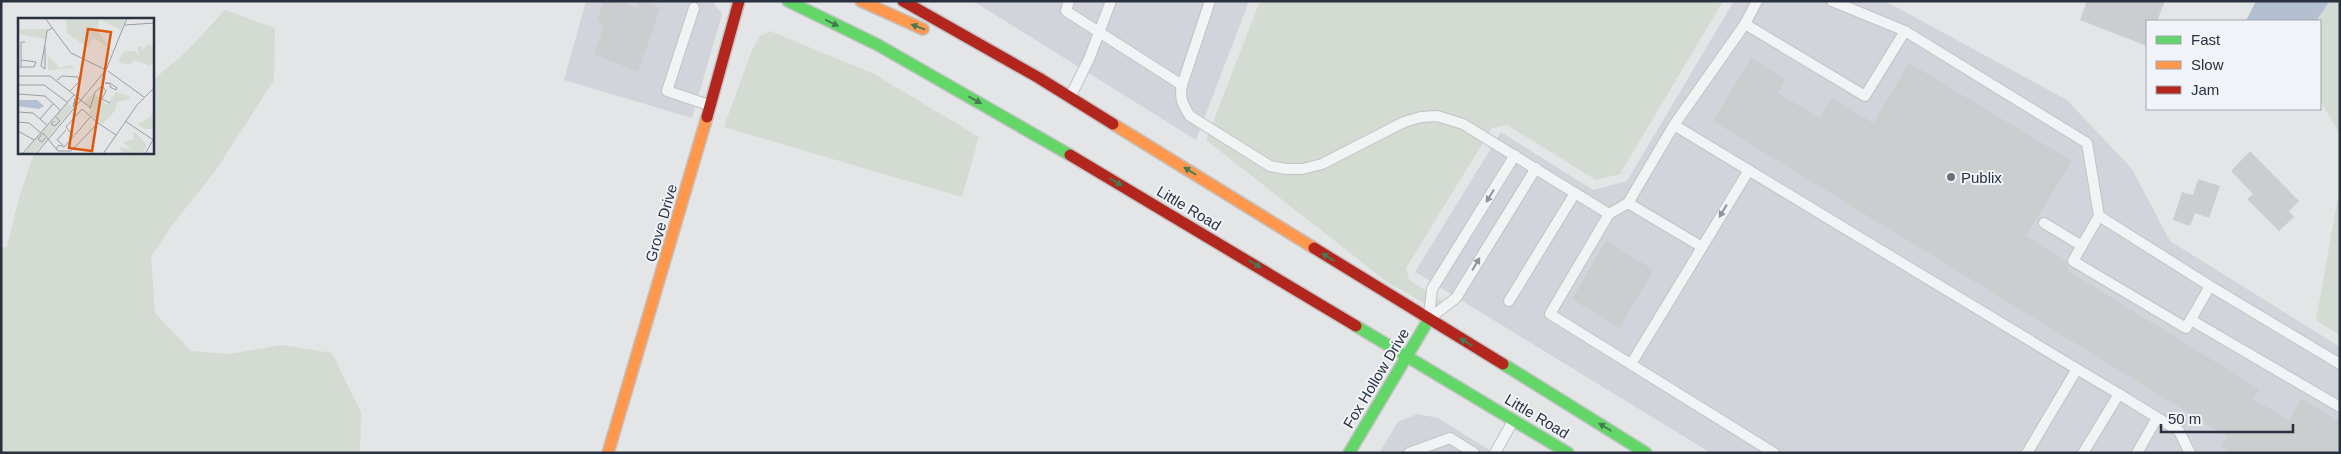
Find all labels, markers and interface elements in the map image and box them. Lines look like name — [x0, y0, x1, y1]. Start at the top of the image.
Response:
inset map — [18, 18, 154, 154]
one-way arrow — [825, 19, 839, 27]
legend — [2146, 20, 2321, 110]
one-way arrow — [910, 23, 925, 31]
text: Fast — [2191, 31, 2221, 48]
text: Slow — [2191, 56, 2224, 73]
text: Jam — [2191, 81, 2219, 98]
one-way arrow — [969, 95, 982, 104]
one-way arrow — [1183, 167, 1196, 176]
place label: Publix — [1961, 169, 2002, 186]
marker: Publix — [1945, 171, 1957, 183]
one-way arrow — [1109, 177, 1122, 186]
street label: Grove Drive — [642, 182, 680, 264]
street label: Little Road — [1154, 182, 1224, 234]
one-way arrow — [1485, 190, 1494, 203]
one-way arrow — [1719, 205, 1728, 218]
one-way arrow — [1321, 252, 1334, 261]
one-way arrow — [1472, 258, 1481, 271]
one-way arrow — [1249, 260, 1262, 269]
street label: Fox Hollow Drive — [1340, 325, 1412, 431]
one-way arrow — [1460, 337, 1473, 346]
street label: Little Road — [1502, 390, 1572, 442]
scale bar — [2161, 402, 2294, 434]
text: 50 m — [2168, 410, 2201, 427]
one-way arrow — [1598, 423, 1611, 432]

